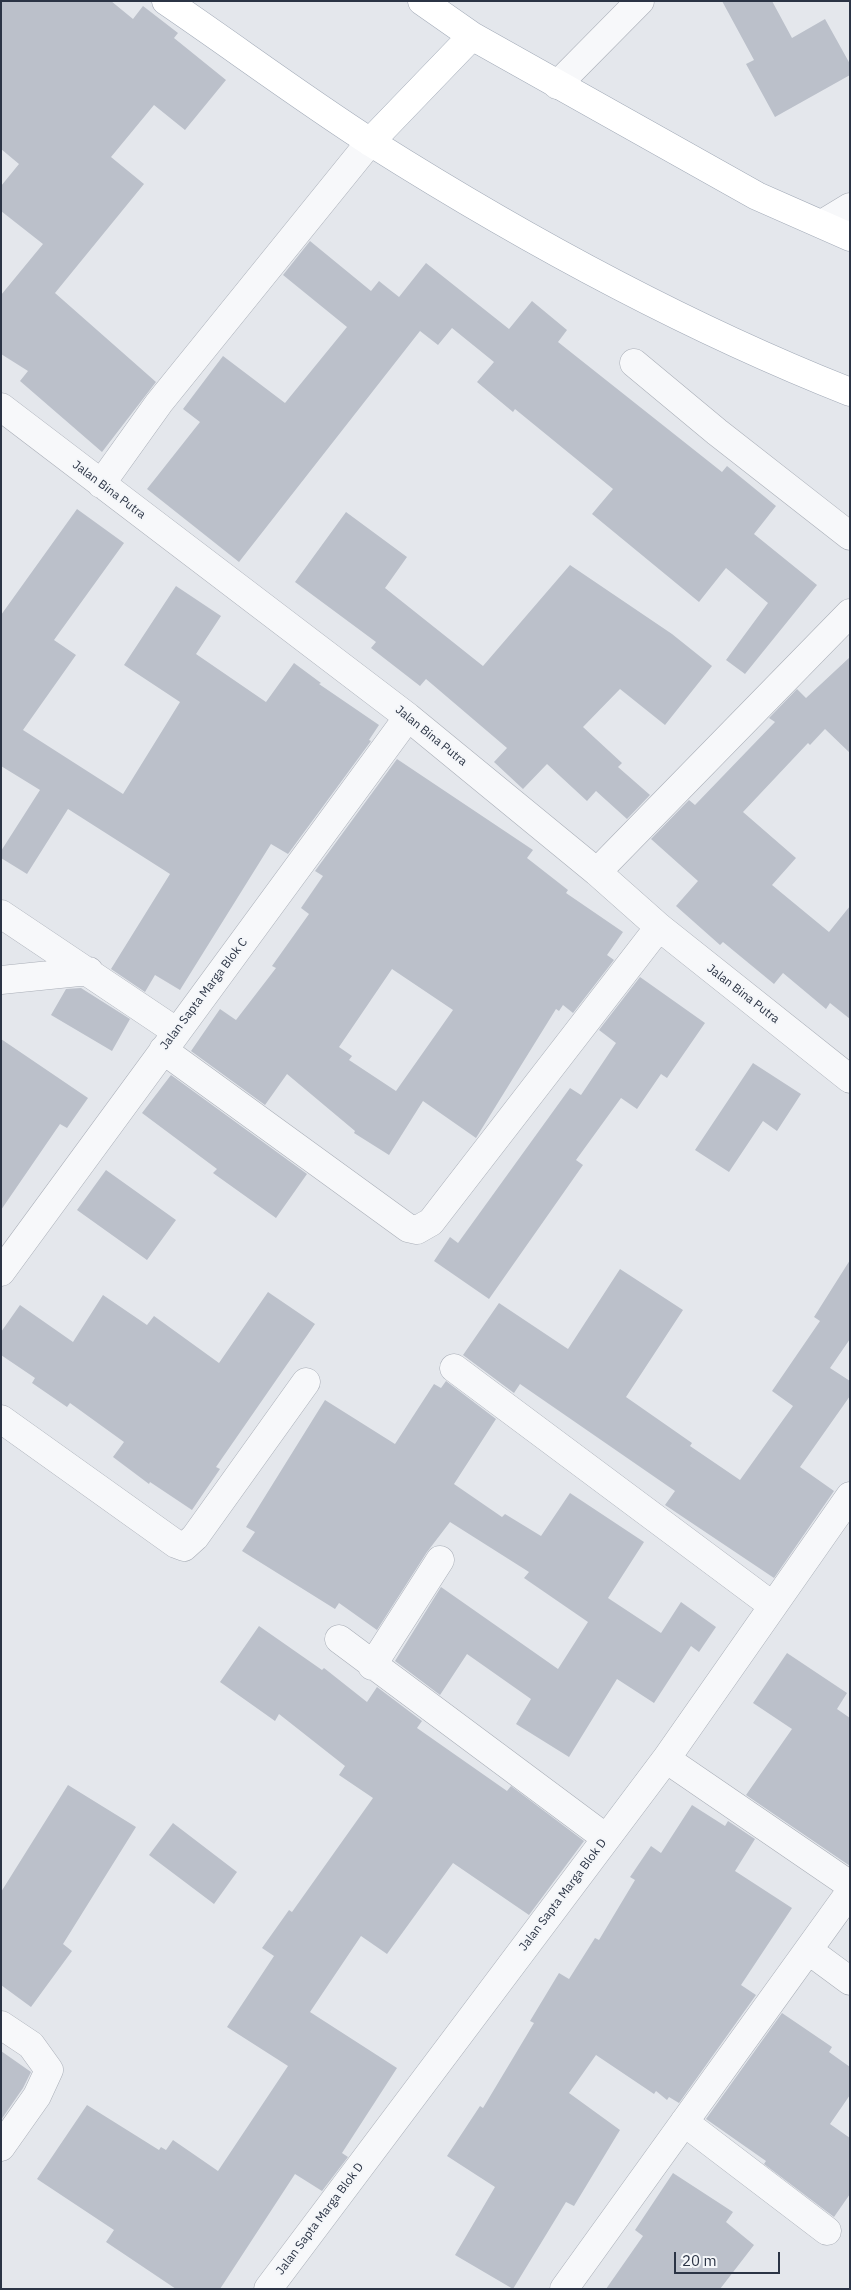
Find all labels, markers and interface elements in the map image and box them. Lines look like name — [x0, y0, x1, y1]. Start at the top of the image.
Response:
street label: Jalan Bina Putra — [70, 458, 148, 522]
street label: Jalan Bina Putra — [392, 703, 470, 769]
street label: Jalan Sapta Marga Blok C — [157, 935, 251, 1053]
street label: Jalan Bina Putra — [704, 961, 782, 1027]
street label: Jalan Sapta Marga Blok D — [516, 1836, 610, 1954]
street label: Jalan Sapta Marga Blok D — [273, 2160, 367, 2278]
scale bar — [676, 2242, 782, 2274]
text: 20 m — [682, 2251, 717, 2270]

